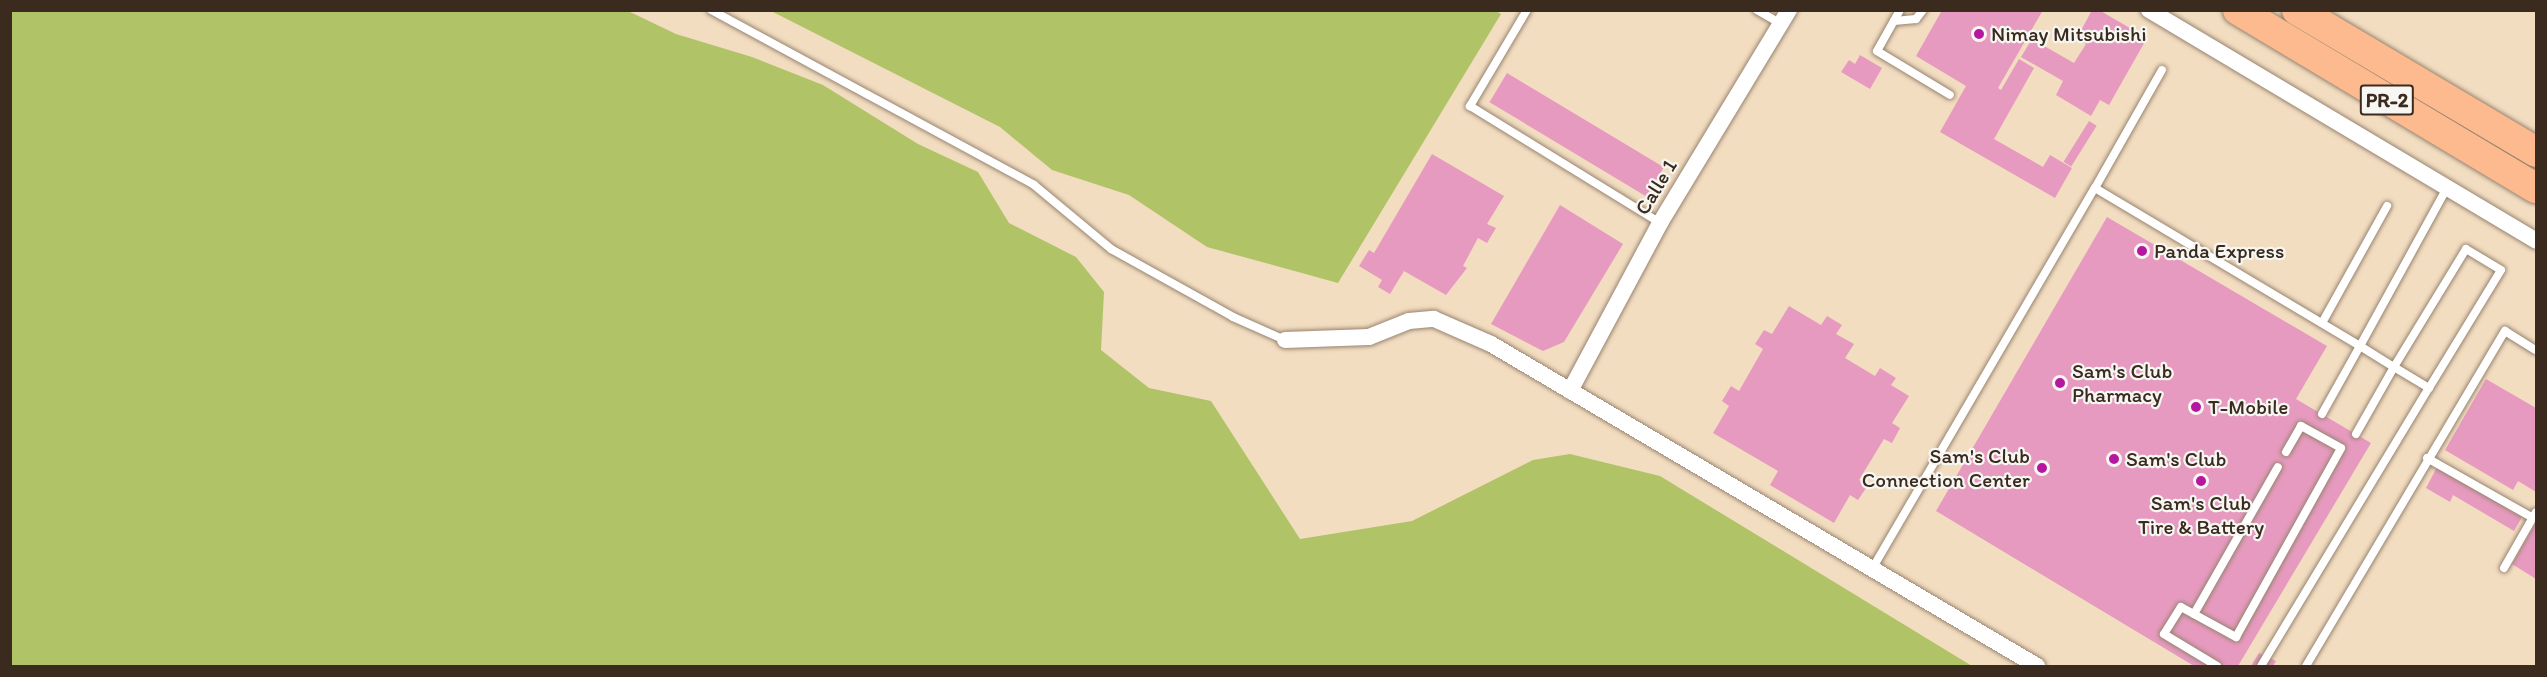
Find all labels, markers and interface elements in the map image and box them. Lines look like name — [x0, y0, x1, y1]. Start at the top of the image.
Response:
place label: Nimay Mitsubishi — [1991, 21, 2145, 47]
marker: Nimay Mitsubishi — [1972, 27, 1986, 41]
road number: PR-2 — [2358, 83, 2416, 117]
street label: Calle 1 — [1630, 154, 1682, 220]
place label: Panda Express — [2154, 238, 2284, 264]
marker: Panda Express — [2135, 244, 2149, 258]
place label: Sam's Club Pharmacy — [2072, 358, 2172, 408]
marker: Sam's Club Pharmacy — [2053, 376, 2067, 390]
place label: T-Mobile — [2208, 394, 2288, 420]
marker: T-Mobile — [2189, 400, 2203, 414]
place label: Sam's Club Connection Center — [1861, 443, 2030, 493]
place label: Sam's Club — [2126, 446, 2226, 472]
marker: Sam's Club — [2107, 452, 2121, 466]
marker: Sam's Club Connection Center — [2035, 461, 2049, 475]
marker: Sam's Club Tire & Battery — [2194, 474, 2208, 488]
place label: Sam's Club Tire & Battery — [2138, 490, 2264, 540]

